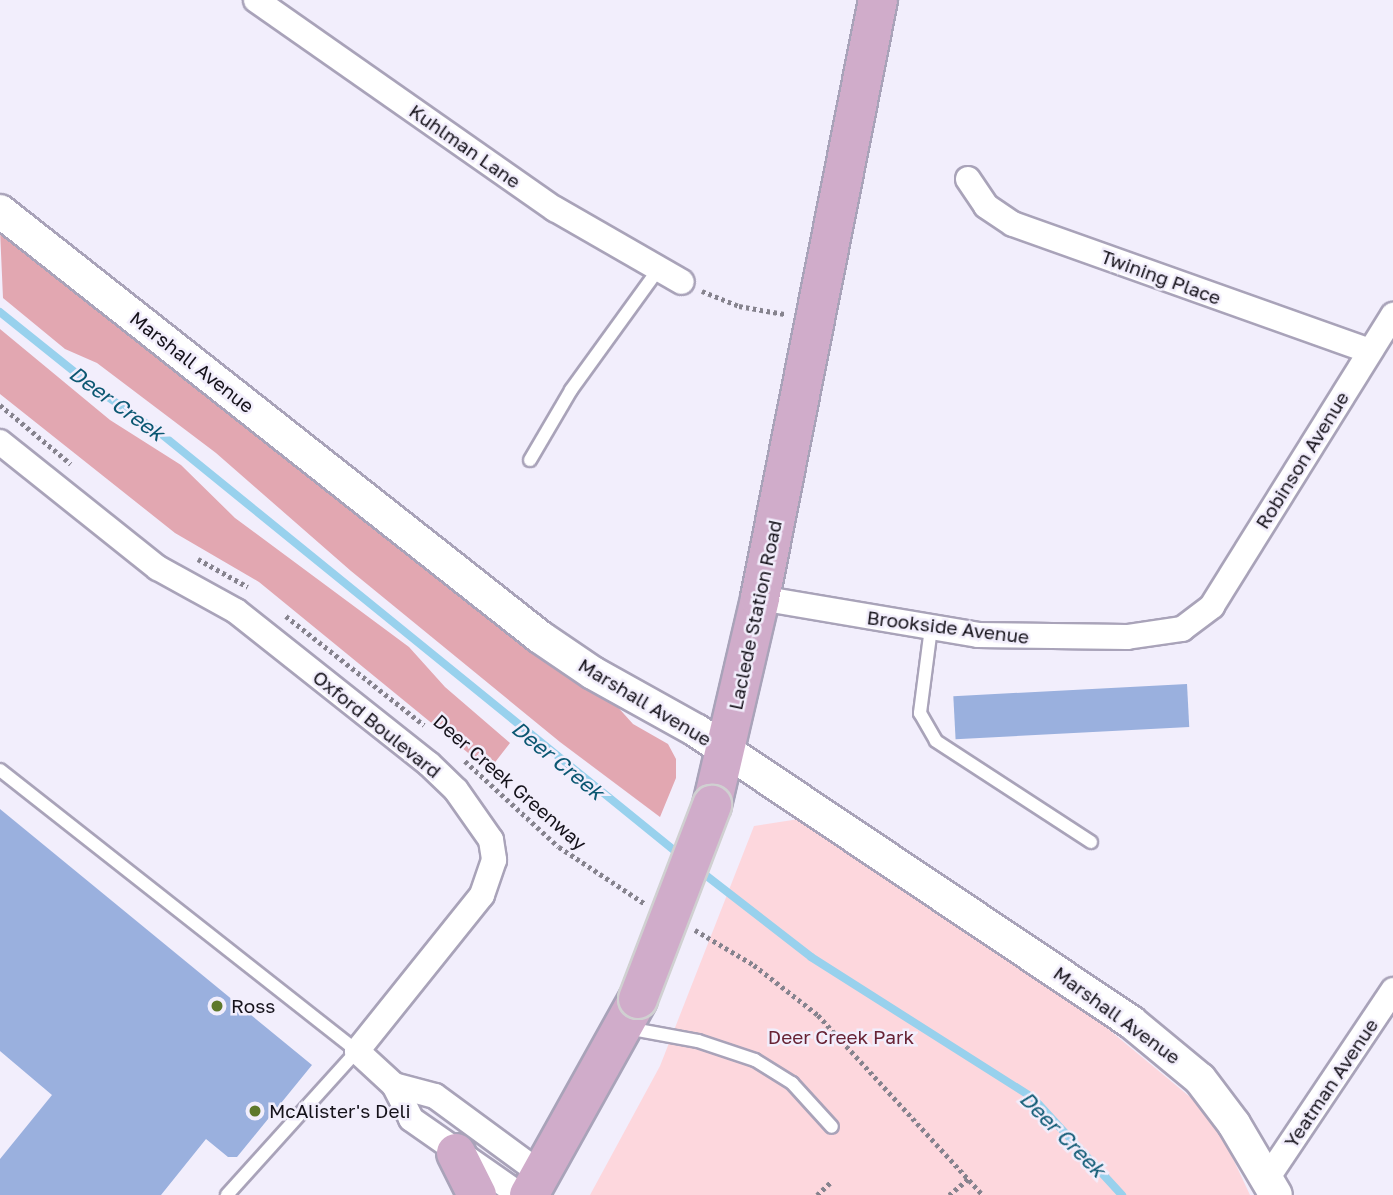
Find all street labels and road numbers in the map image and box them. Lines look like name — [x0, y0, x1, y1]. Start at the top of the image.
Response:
street label: Kuhlman Lane — [405, 99, 525, 193]
street label: Twining Place — [1098, 245, 1224, 309]
street label: Marshall Avenue — [126, 307, 258, 417]
street label: Robinson Avenue — [1251, 387, 1353, 533]
street label: Laclede Station Road — [724, 518, 786, 712]
street label: Brookside Avenue — [866, 606, 1030, 648]
street label: Marshall Avenue — [574, 653, 716, 751]
street label: Oxford Boulevard — [308, 665, 446, 783]
street label: Deer Creek Greenway — [429, 709, 591, 855]
street label: Marshall Avenue — [1049, 961, 1185, 1069]
street label: Yeatman Avenue — [1279, 1014, 1383, 1152]

